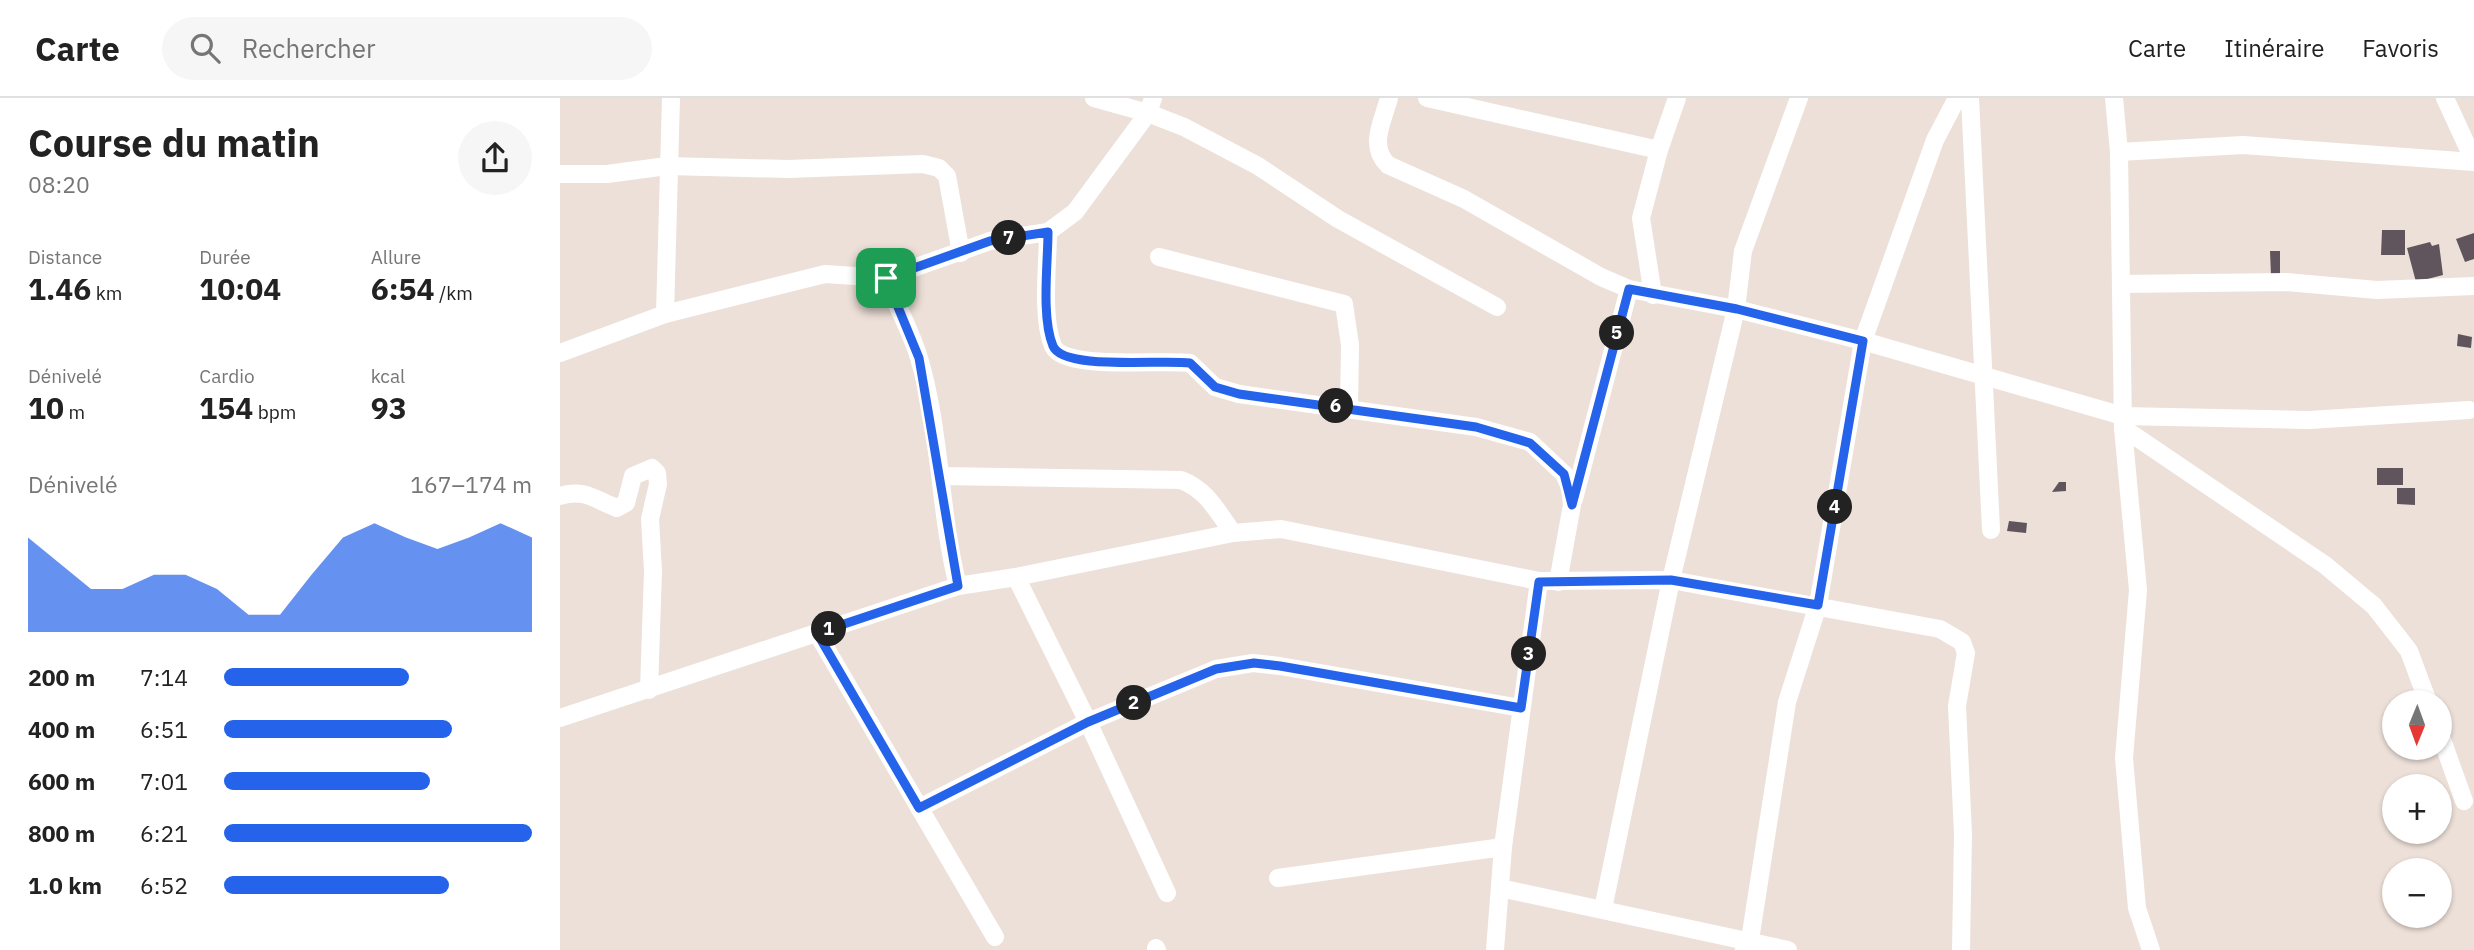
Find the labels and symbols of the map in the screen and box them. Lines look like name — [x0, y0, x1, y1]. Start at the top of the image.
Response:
pin: 7 — [992, 220, 1026, 256]
pin — [856, 248, 916, 308]
pin: 5 — [1600, 316, 1634, 350]
pin: 6 — [1318, 388, 1354, 424]
pin: 4 — [1818, 490, 1852, 524]
pin: 1 — [812, 612, 846, 646]
pin: 3 — [1511, 636, 1546, 672]
pin: 2 — [1116, 686, 1152, 720]
north arrow — [2382, 690, 2452, 760]

